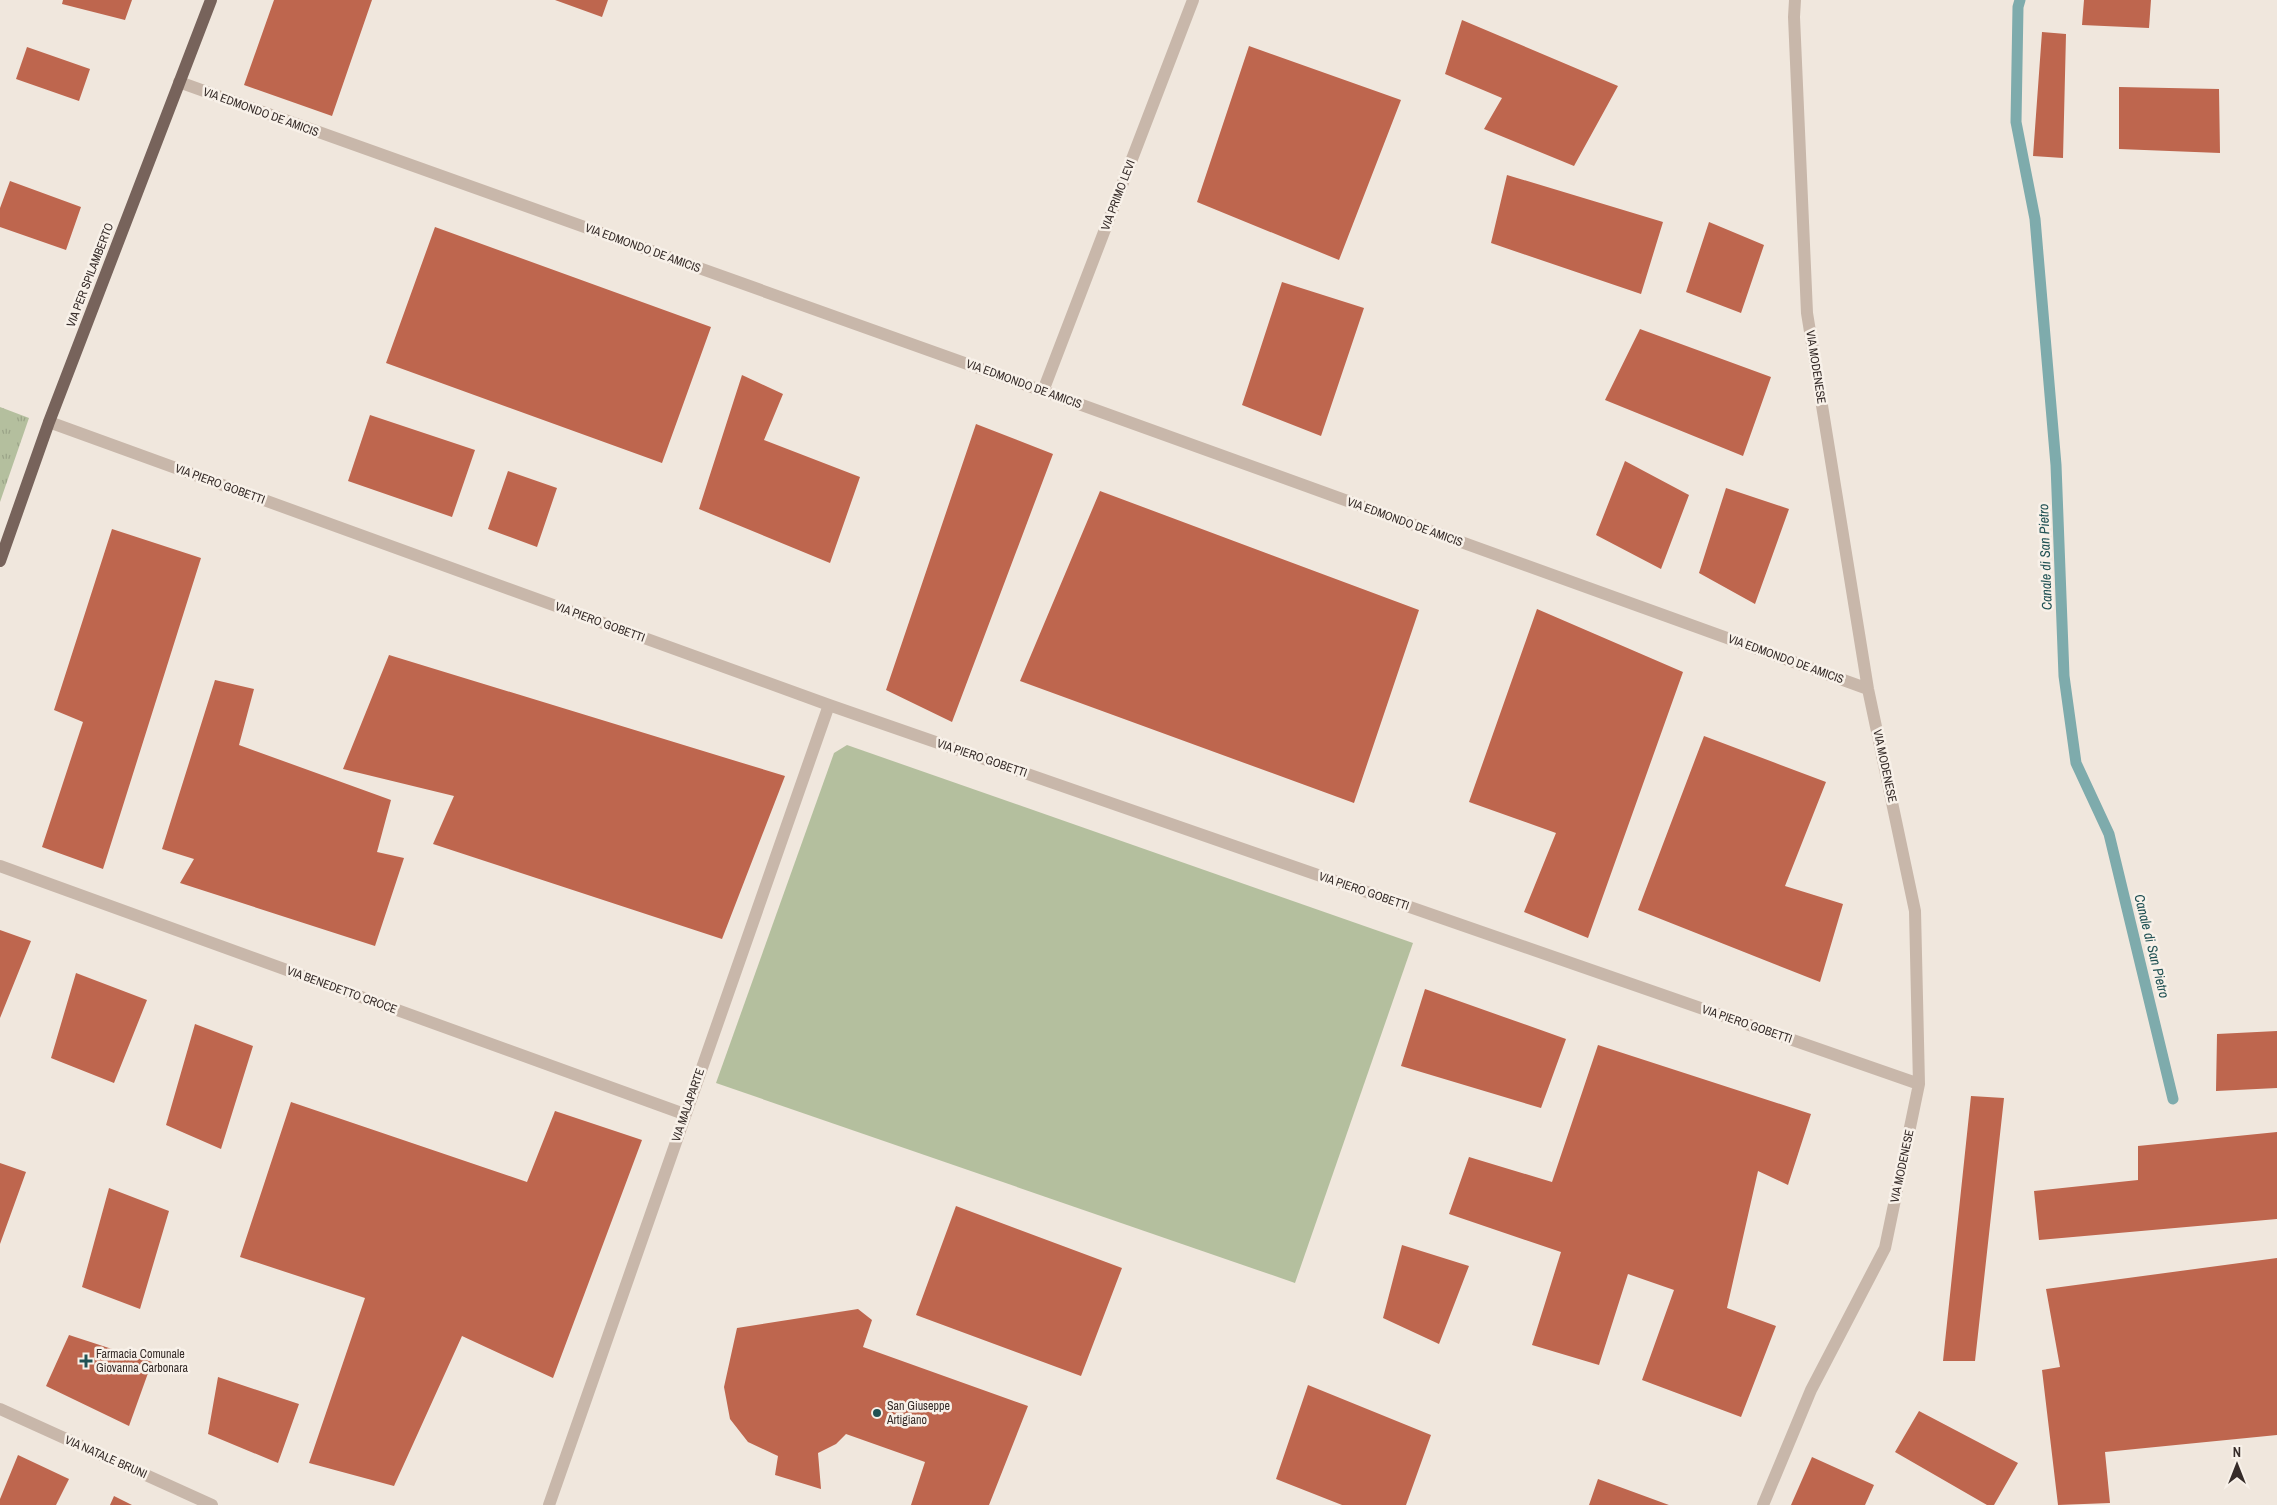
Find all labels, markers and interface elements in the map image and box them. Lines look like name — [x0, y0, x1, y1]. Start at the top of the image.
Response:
street label: VIA EDMONDO DE AMICIS — [201, 84, 321, 141]
street label: VIA PRIMO LEVI — [1097, 157, 1139, 233]
street label: VIA PER SPILAMBERTO — [63, 220, 117, 330]
street label: VIA EDMONDO DE AMICIS — [583, 220, 703, 277]
street label: VIA MODENESE — [1802, 329, 1830, 405]
street label: VIA EDMONDO DE AMICIS — [964, 356, 1084, 413]
street label: VIA PIERO GOBETTI — [173, 460, 267, 508]
street label: VIA EDMONDO DE AMICIS — [1345, 494, 1465, 551]
water label: Canale di San Pietro — [2034, 503, 2056, 611]
street label: VIA PIERO GOBETTI — [553, 598, 647, 646]
street label: VIA EDMONDO DE AMICIS — [1726, 631, 1846, 688]
street label: VIA MODENESE — [1869, 728, 1901, 804]
street label: VIA PIERO GOBETTI — [935, 735, 1029, 781]
street label: VIA PIERO GOBETTI — [1317, 868, 1411, 914]
water label: Canale di San Pietro — [2130, 892, 2174, 1000]
street label: VIA BENEDETTO CROCE — [285, 963, 399, 1017]
street label: VIA PIERO GOBETTI — [1700, 1001, 1794, 1047]
street label: VIA MALAPARTE — [668, 1066, 708, 1144]
street label: VIA MODENESE — [1886, 1128, 1918, 1204]
place label: Farmacia Comunale Giovanna Carbonara — [96, 1346, 188, 1376]
marker: Farmacia Comunale Giovanna Carbonara — [80, 1355, 92, 1367]
place label: San Giuseppe Artigiano — [886, 1398, 950, 1428]
marker: San Giuseppe Artigiano — [871, 1407, 883, 1419]
street label: VIA NATALE BRUNI — [62, 1432, 150, 1482]
north arrow — [2212, 1440, 2262, 1490]
text: N — [2233, 1443, 2241, 1461]

